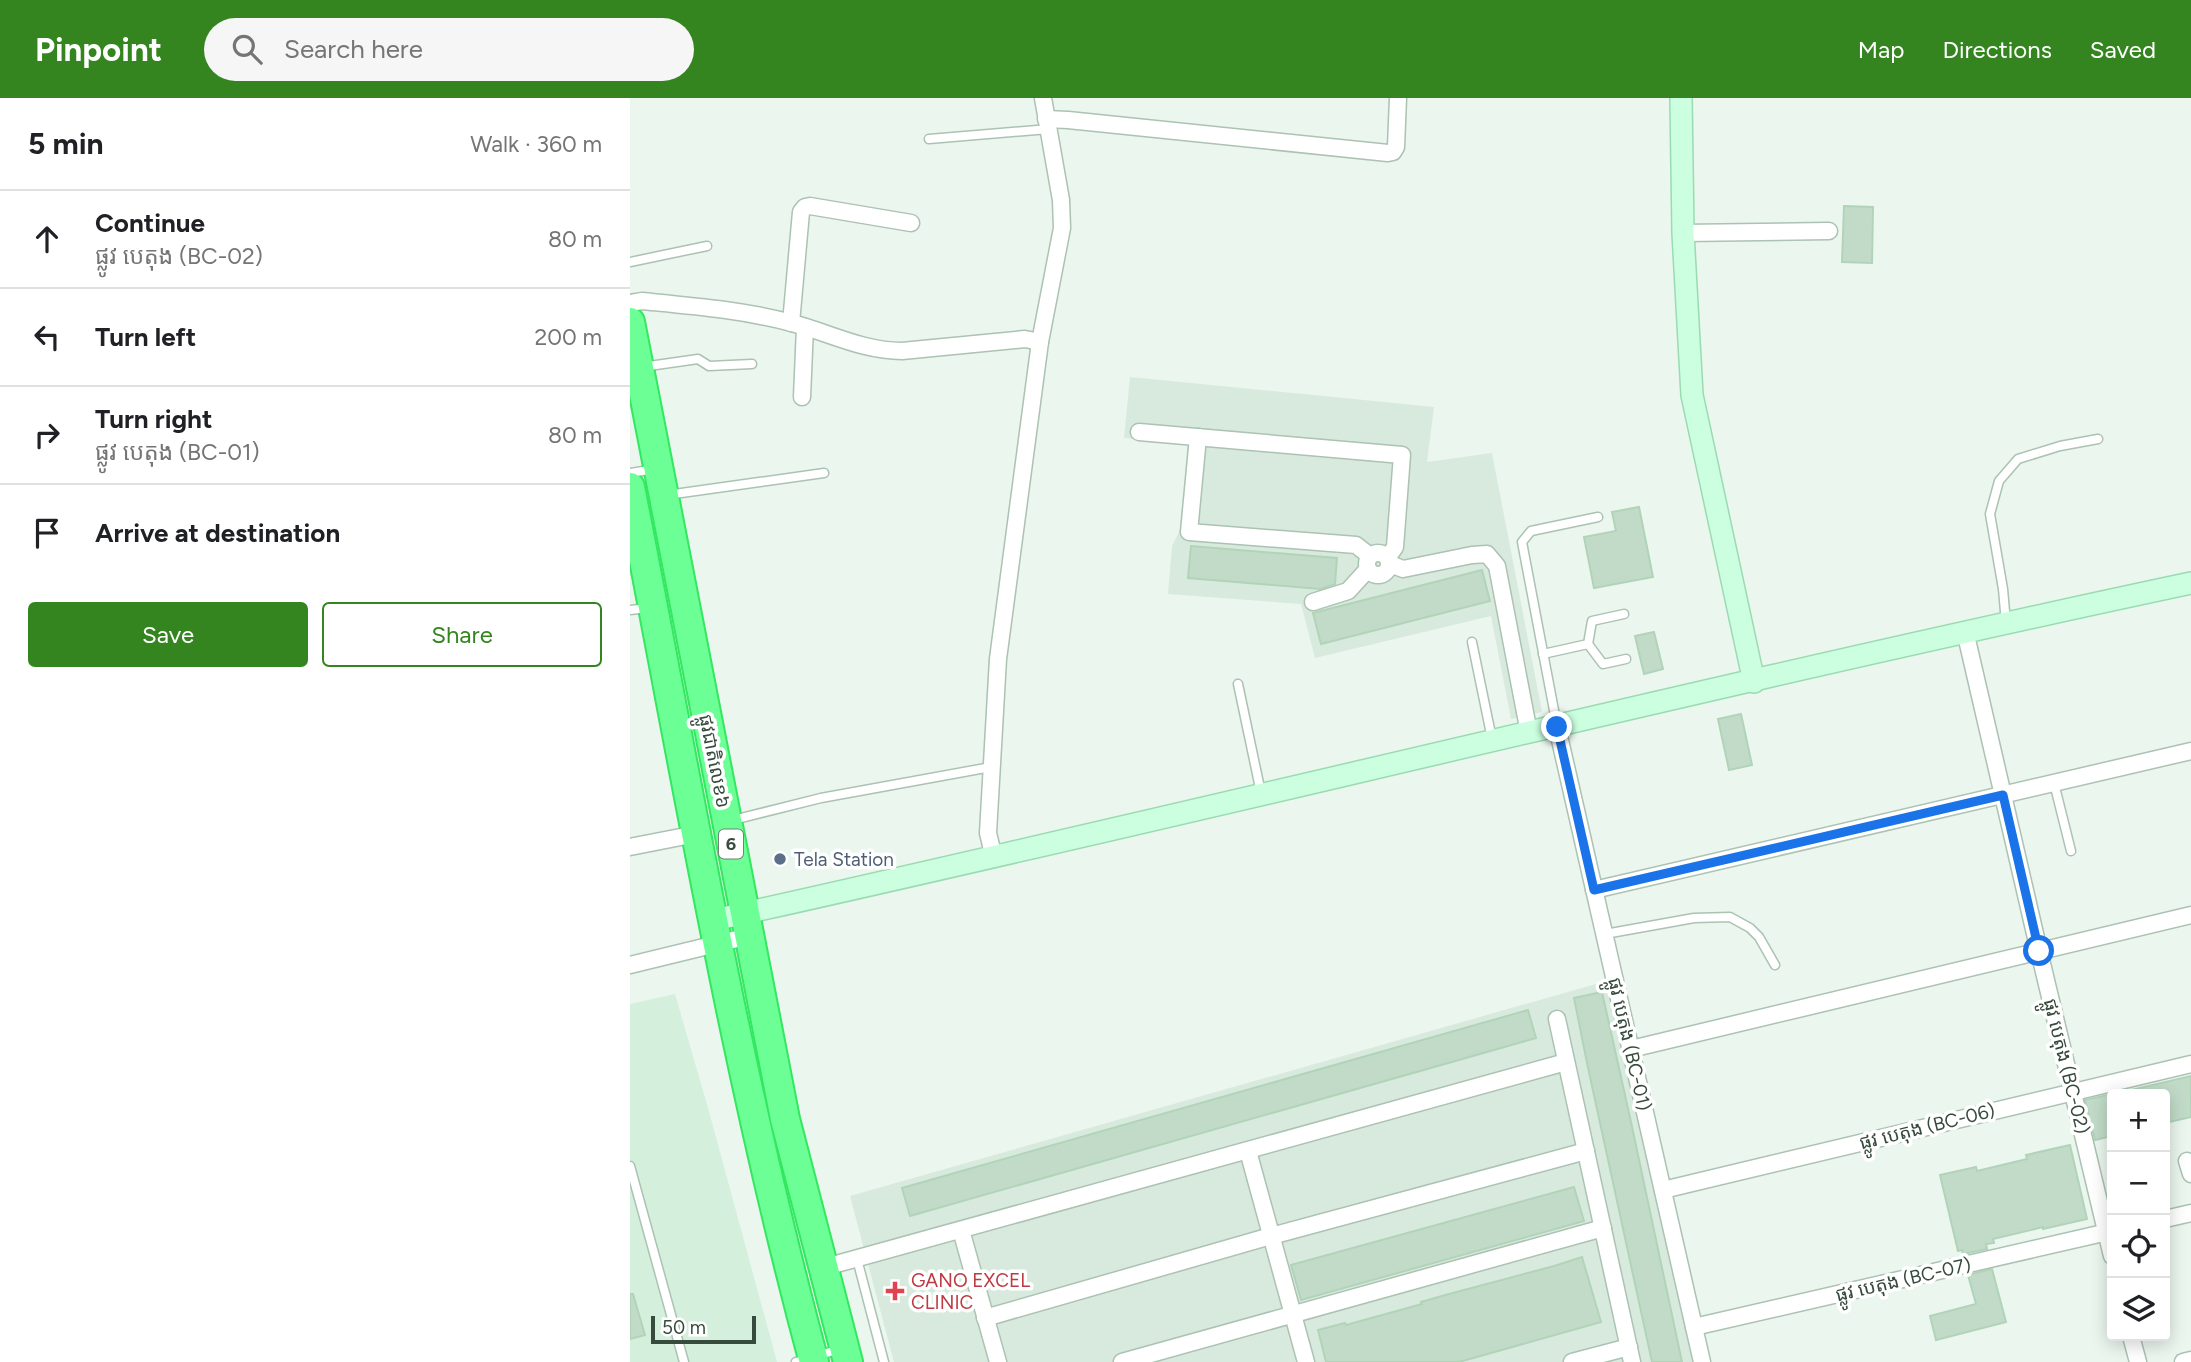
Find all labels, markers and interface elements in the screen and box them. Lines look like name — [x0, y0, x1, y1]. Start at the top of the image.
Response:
search box — [204, 18, 694, 81]
text: Pinpoint — [35, 30, 162, 69]
icon: search — [228, 30, 266, 68]
text: Search here — [284, 33, 423, 65]
text: Map — [1858, 35, 1904, 64]
text: Directions — [1942, 35, 2052, 64]
text: Saved — [2090, 35, 2156, 64]
text: 5 min — [28, 125, 104, 162]
text: Walk · 360 m — [470, 130, 602, 158]
text: Continue — [95, 207, 205, 239]
icon: ahead — [28, 220, 66, 258]
text: 80 m — [548, 225, 602, 253]
text: ផ្លូវ បេតុង (BC-02) — [95, 242, 263, 270]
icon: left — [28, 318, 66, 356]
text: Turn left — [95, 321, 196, 353]
text: 200 m — [534, 323, 602, 351]
text: Turn right — [95, 403, 212, 435]
icon: right — [28, 416, 66, 454]
text: 80 m — [548, 421, 602, 449]
text: ផ្លូវ បេតុង (BC-01) — [95, 438, 260, 466]
icon: arrive — [28, 514, 66, 552]
text: Arrive at destination — [95, 517, 340, 549]
button: Save — [28, 602, 308, 667]
button: Share — [322, 602, 602, 667]
route end — [1541, 711, 1572, 742]
street label: ផ្លូវជាតិលេខ៦ — [689, 712, 735, 811]
road number: 6 — [719, 830, 743, 858]
place label: Tela Station — [794, 848, 894, 871]
marker: Tela Station — [772, 851, 788, 867]
route start — [2023, 935, 2054, 966]
street label: ផ្លូវ បេតុង (BC-01) — [1598, 975, 1656, 1114]
street label: ផ្លូវ បេតុង (BC-02) — [2033, 996, 2094, 1138]
map controls — [2107, 1089, 2170, 1341]
button: + — [2107, 1089, 2170, 1152]
street label: ផ្លូវ បេតុង (BC-06) — [1857, 1099, 1999, 1160]
button: − — [2107, 1152, 2170, 1215]
button: locate — [2107, 1215, 2170, 1278]
street label: ផ្លូវ បេតុង (BC-07) — [1833, 1253, 1974, 1312]
place label: GANO EXCEL CLINIC — [911, 1269, 1030, 1314]
button: layers — [2107, 1278, 2170, 1341]
marker: GANO EXCEL CLINIC — [885, 1281, 905, 1301]
scale bar — [651, 1313, 756, 1345]
text: 50 m — [662, 1316, 706, 1339]

